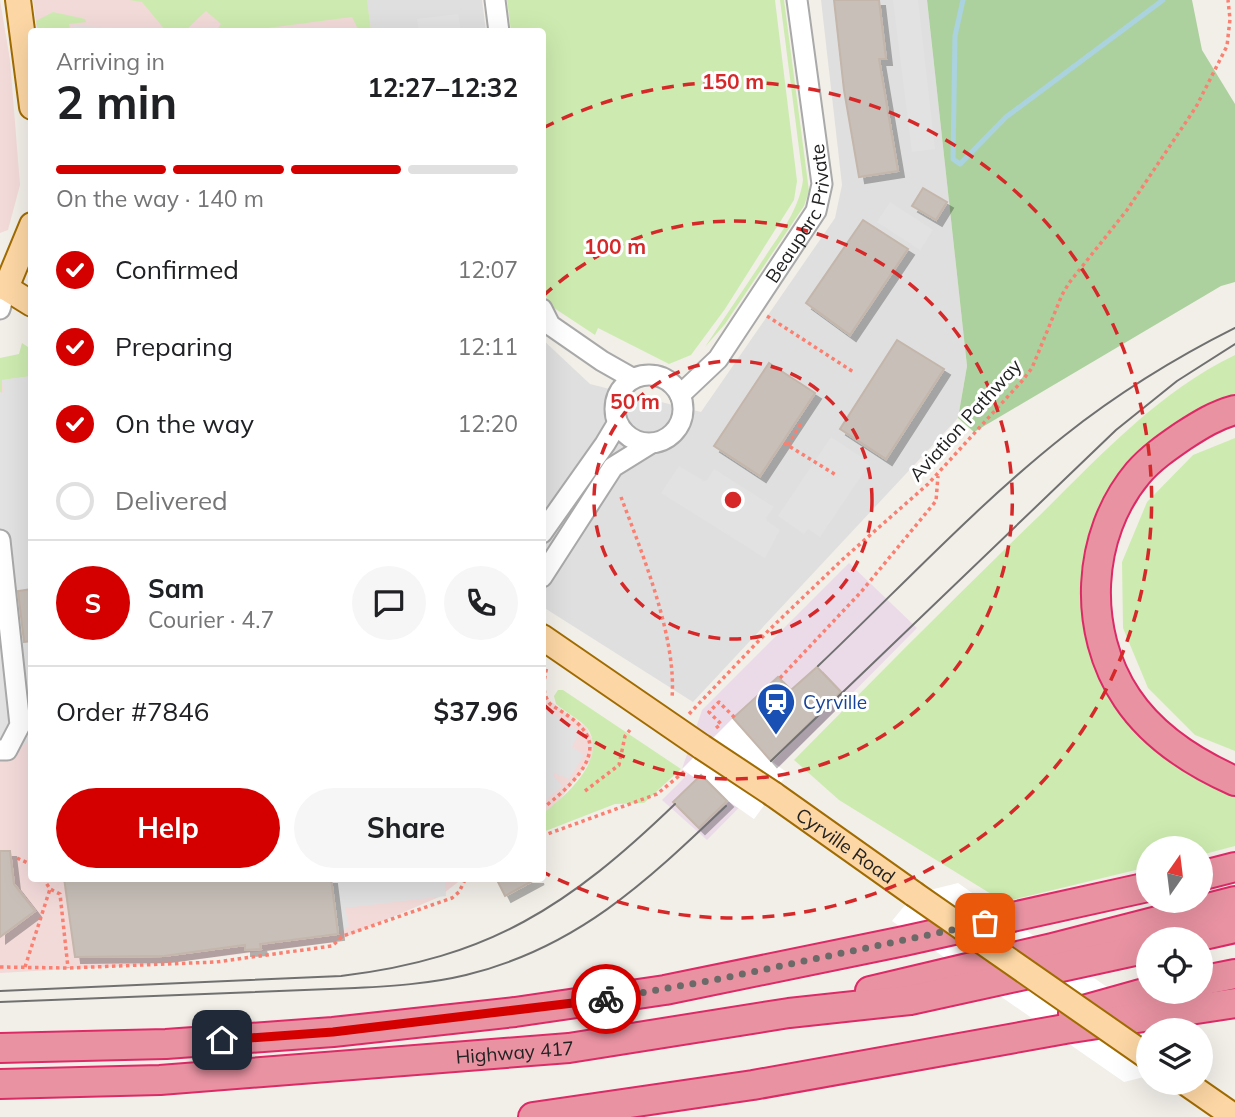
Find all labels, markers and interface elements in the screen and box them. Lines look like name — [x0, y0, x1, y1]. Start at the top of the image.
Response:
text: Arriving in — [56, 47, 165, 76]
text: 150 m — [702, 68, 764, 94]
text: 12:27–12:32 — [367, 71, 518, 104]
text: 2 min — [56, 73, 177, 131]
street label: Beauparc Private — [760, 143, 834, 287]
text: On the way · 140 m — [56, 184, 264, 213]
text: 100 m — [584, 233, 646, 259]
icon: check — [56, 251, 94, 289]
text: Confirmed — [115, 253, 239, 286]
text: 12:07 — [458, 255, 518, 284]
icon: check — [56, 328, 94, 366]
text: Preparing — [115, 330, 233, 363]
text: 12:11 — [458, 332, 518, 361]
street label: Aviation Pathway — [904, 354, 1026, 486]
text: 50 m — [610, 388, 660, 414]
icon: check — [56, 405, 94, 443]
text: On the way — [115, 407, 254, 440]
text: 12:20 — [458, 409, 518, 438]
text: Delivered — [115, 484, 228, 517]
centre of rings — [721, 488, 745, 512]
button: chat — [352, 566, 426, 640]
button: phone — [444, 566, 518, 640]
text: Sam — [148, 572, 204, 605]
text: S — [85, 587, 101, 620]
text: Courier · 4.7 — [148, 605, 274, 634]
station icon: Cyrville — [755, 681, 797, 736]
place label: Cyrville — [803, 690, 867, 714]
text: Order #7846 — [56, 695, 209, 728]
text: $37.96 — [434, 695, 518, 728]
button: Help — [56, 788, 280, 868]
button: Share — [294, 788, 518, 868]
street label: Cyrville Road — [791, 802, 900, 889]
north arrow — [1136, 836, 1213, 914]
map controls — [1136, 836, 1213, 1095]
pin — [955, 893, 1015, 953]
icon: bag — [966, 904, 1004, 942]
button: locate — [1136, 927, 1213, 1004]
courier — [571, 964, 641, 1034]
icon: bike — [587, 980, 625, 1018]
pin — [192, 1010, 252, 1070]
button: layers — [1136, 1018, 1213, 1095]
icon: home — [203, 1021, 241, 1059]
street label: Highway 417 — [455, 1036, 575, 1069]

